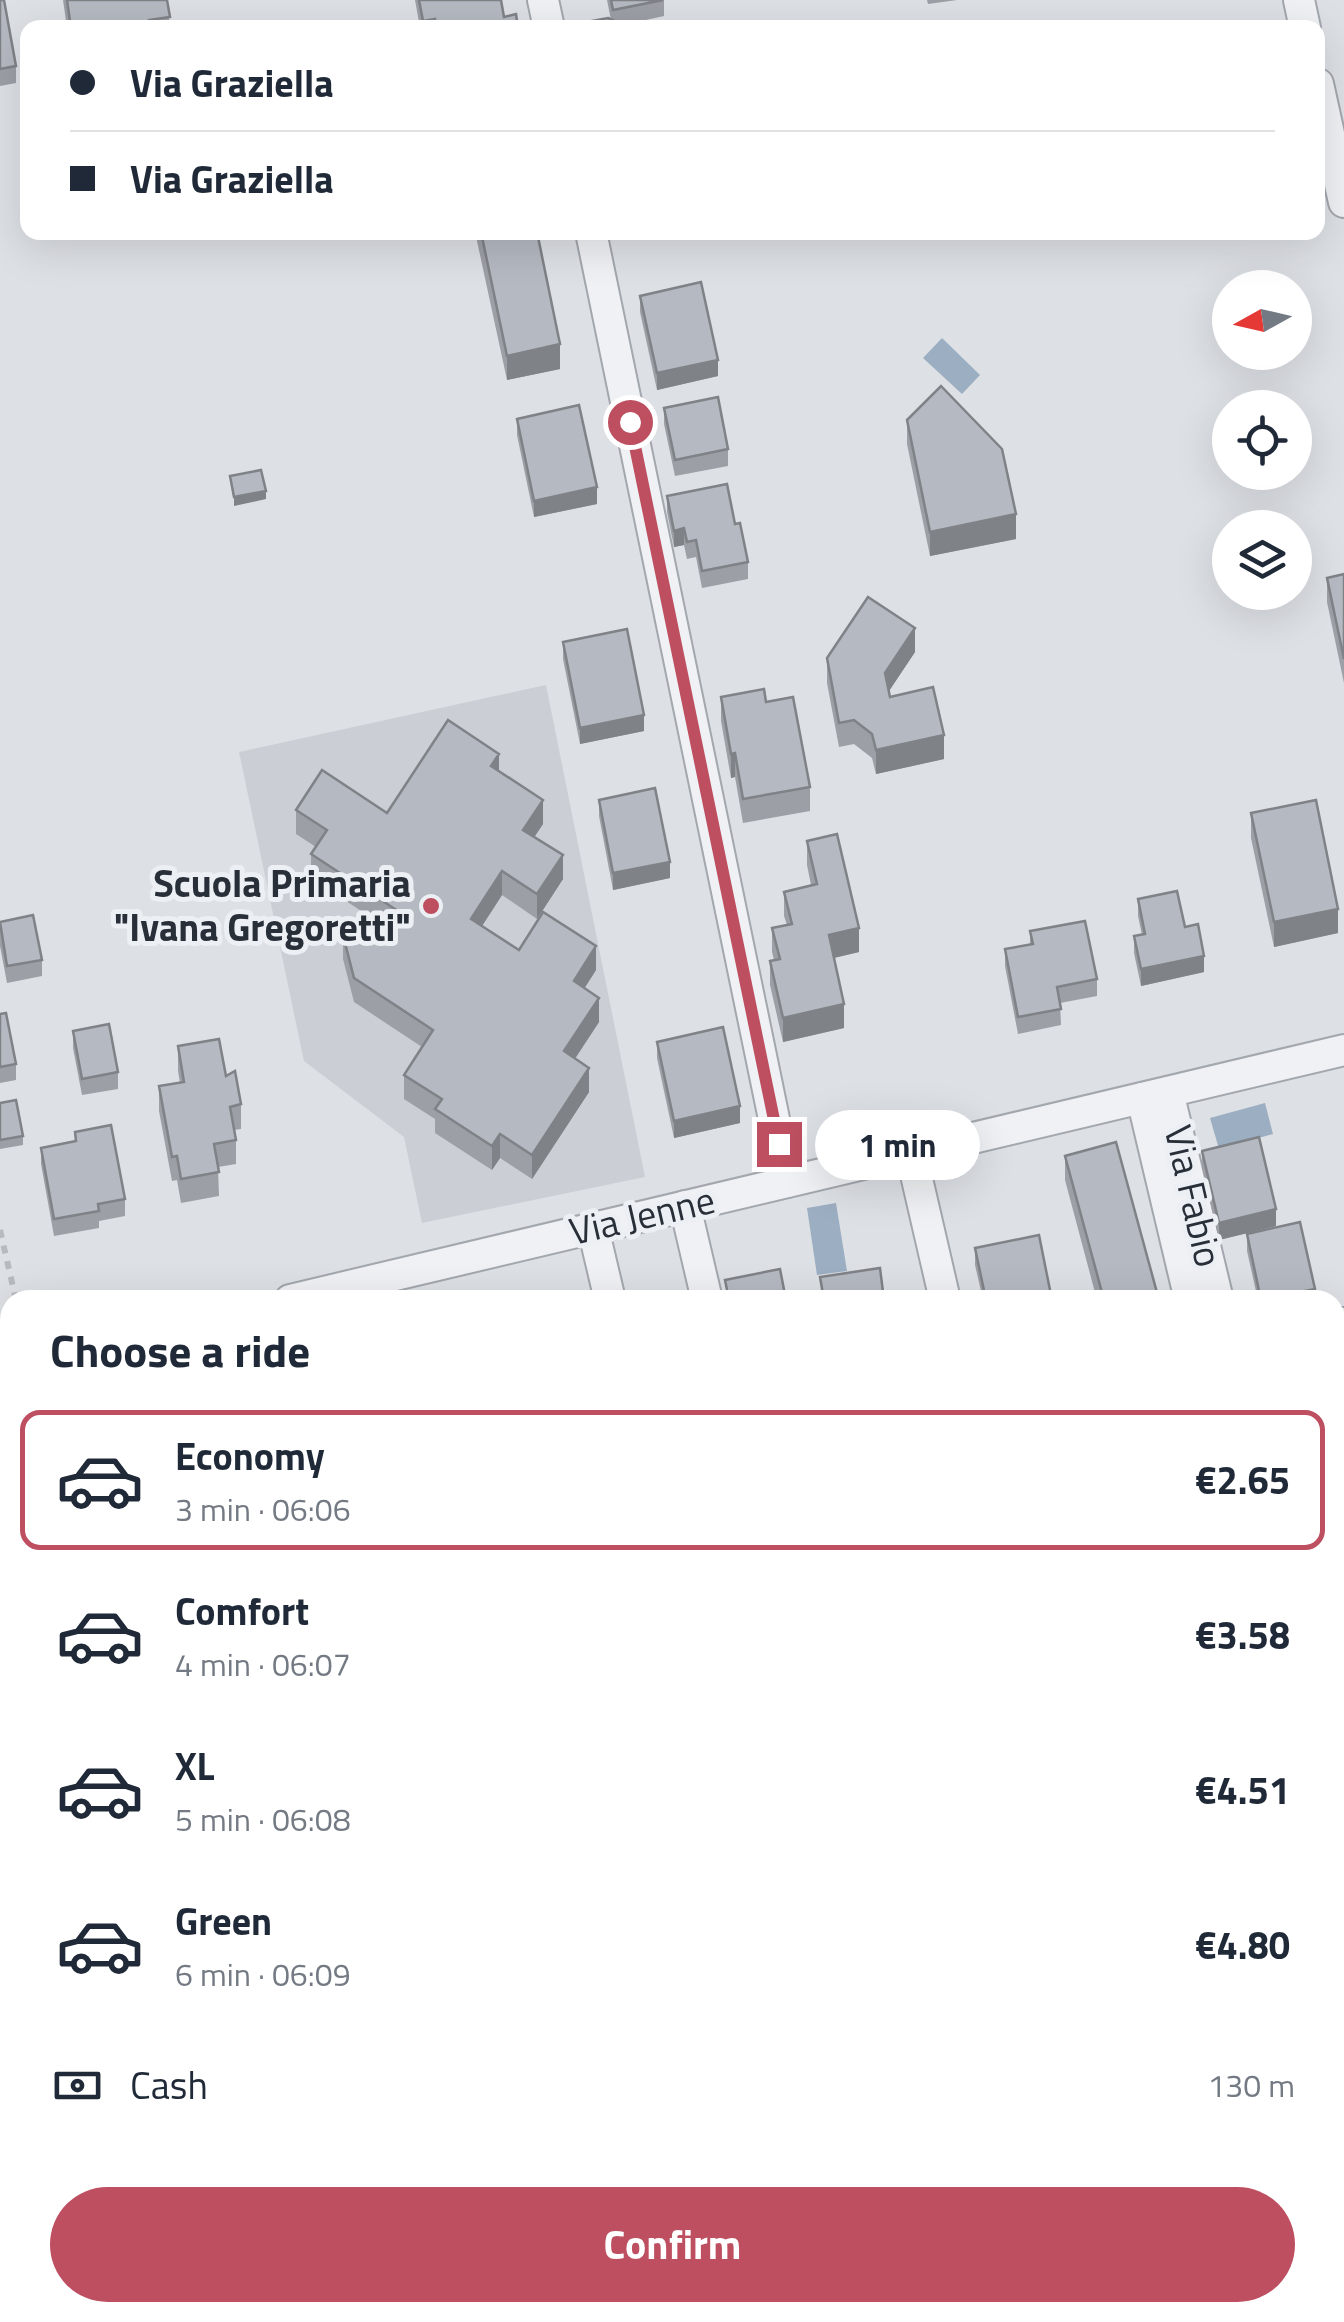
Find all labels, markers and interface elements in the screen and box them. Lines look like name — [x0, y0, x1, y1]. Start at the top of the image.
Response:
text: Via Graziella — [130, 54, 334, 112]
text: Via Graziella — [130, 150, 334, 208]
north arrow — [1212, 270, 1312, 370]
map controls — [1212, 270, 1312, 610]
button: locate — [1212, 390, 1312, 490]
route start — [608, 400, 653, 445]
button: layers — [1212, 510, 1312, 610]
place label: Scuola Primaria "Ivana Gregoretti" — [114, 854, 411, 956]
marker: Scuola Primaria "Ivana Gregoretti" — [420, 895, 442, 917]
callout: 1 min — [814, 1109, 979, 1179]
street label: Via Fabio — [1150, 1119, 1238, 1272]
text: 1 min — [859, 1121, 936, 1169]
route end — [757, 1122, 802, 1167]
street label: Via Jenne — [563, 1170, 720, 1260]
text: Choose a ride — [50, 1316, 310, 1384]
text: Economy — [175, 1427, 325, 1485]
icon: car — [55, 1435, 145, 1525]
text: €2.65 — [1195, 1451, 1290, 1509]
text: 3 min · 06:06 — [175, 1485, 351, 1533]
text: Comfort — [175, 1582, 309, 1640]
icon: car — [55, 1590, 145, 1680]
text: €3.58 — [1195, 1606, 1290, 1664]
text: 4 min · 06:07 — [175, 1640, 351, 1688]
text: XL — [175, 1737, 215, 1795]
icon: car — [55, 1745, 145, 1835]
text: €4.51 — [1195, 1761, 1290, 1819]
text: 5 min · 06:08 — [175, 1795, 351, 1843]
text: Green — [175, 1892, 272, 1950]
icon: car — [55, 1900, 145, 1990]
text: €4.80 — [1195, 1916, 1290, 1974]
text: 6 min · 06:09 — [175, 1950, 351, 1998]
text: Cash — [130, 2056, 208, 2114]
icon: cash — [50, 2058, 105, 2113]
text: 130 m — [1207, 2061, 1295, 2109]
button: Confirm — [50, 2187, 1295, 2302]

